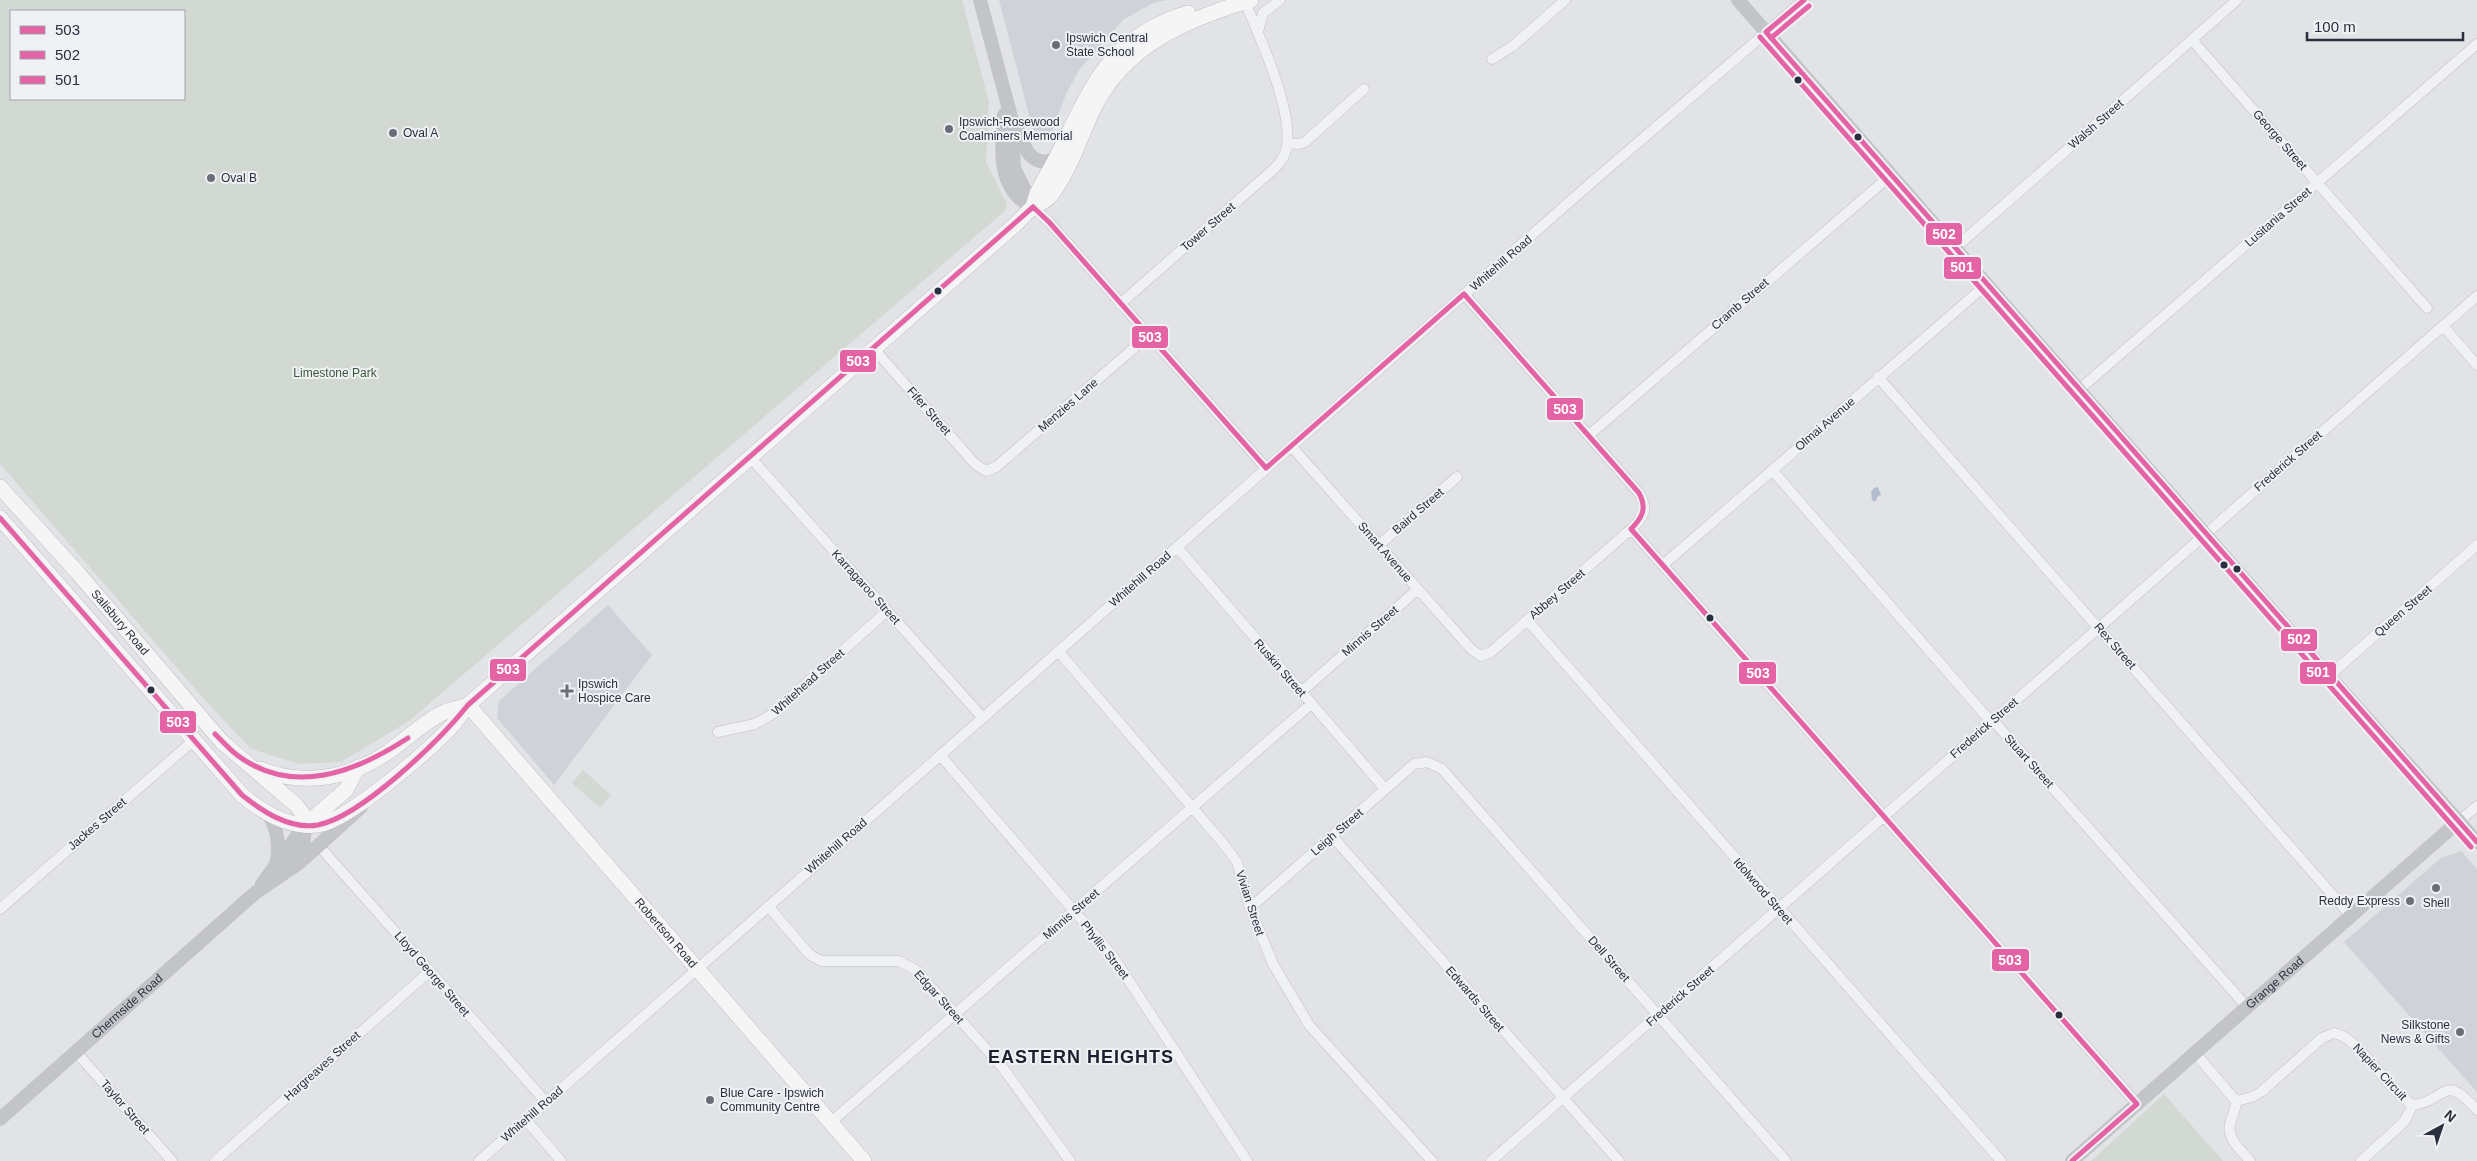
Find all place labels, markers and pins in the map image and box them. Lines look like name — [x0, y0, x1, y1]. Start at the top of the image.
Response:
place label: Ipswich Central State School — [1066, 31, 1148, 59]
marker: Ipswich Central State School — [1050, 39, 1062, 51]
unlabelled marker — [1793, 75, 1803, 85]
place label: Ipswich-Rosewood Coalminers Memorial — [959, 115, 1072, 143]
marker: Ipswich-Rosewood Coalminers Memorial — [943, 123, 955, 135]
place label: Oval A — [403, 126, 438, 140]
marker: Oval A — [387, 127, 399, 139]
unlabelled marker — [1853, 132, 1863, 142]
place label: Oval B — [221, 171, 257, 185]
marker: Oval B — [205, 172, 217, 184]
unlabelled marker — [933, 286, 943, 296]
unlabelled marker — [2219, 560, 2229, 570]
unlabelled marker — [2232, 564, 2242, 574]
unlabelled marker — [1705, 613, 1715, 623]
place label: Ipswich Hospice Care — [578, 677, 651, 705]
marker: Ipswich Hospice Care — [560, 684, 574, 698]
unlabelled marker — [146, 685, 156, 695]
marker: Shell — [2430, 882, 2442, 894]
place label: Reddy Express — [2319, 894, 2400, 908]
marker: Reddy Express — [2404, 895, 2416, 907]
place label: Shell — [2423, 896, 2449, 910]
unlabelled marker — [2054, 1010, 2064, 1020]
place label: Silkstone News & Gifts — [2381, 1018, 2450, 1046]
marker: Silkstone News & Gifts — [2454, 1026, 2466, 1038]
place label: Blue Care - Ipswich Community Centre — [720, 1086, 824, 1114]
marker: Blue Care - Ipswich Community Centre — [704, 1094, 716, 1106]

